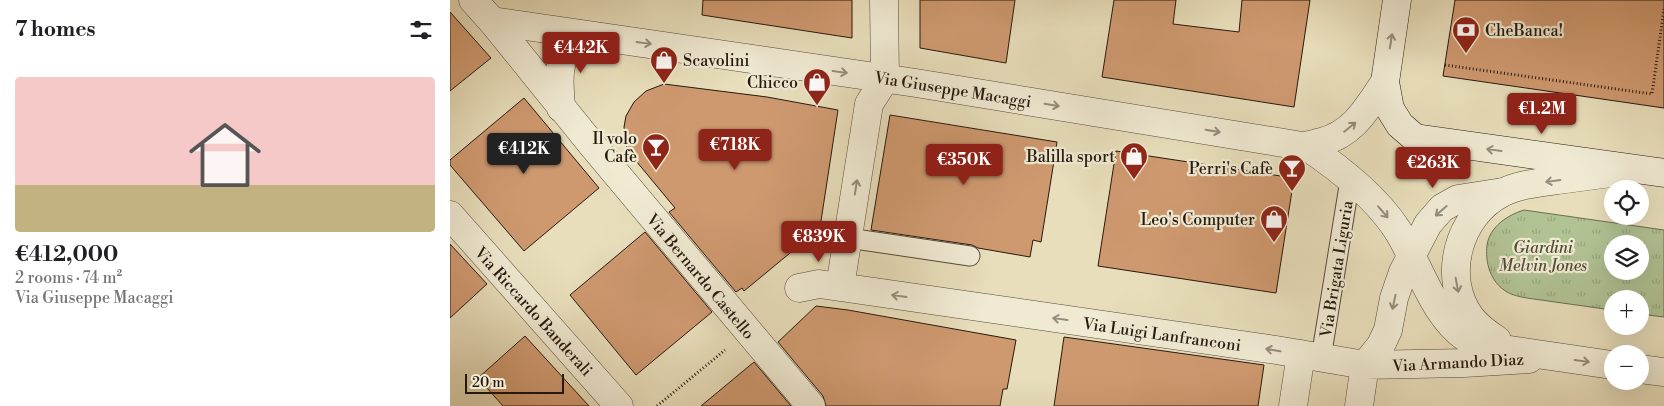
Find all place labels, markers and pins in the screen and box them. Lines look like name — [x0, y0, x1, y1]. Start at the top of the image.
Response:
bank icon: CheBanca! — [1451, 15, 1481, 54]
place label: CheBanca! — [1485, 21, 1563, 41]
pin: €442K — [546, 32, 616, 74]
shop icon: Scavolini — [649, 45, 679, 84]
place label: Scavolini — [683, 51, 750, 71]
shop icon: Chicco — [802, 67, 832, 106]
place label: Chicco — [747, 73, 798, 93]
pin: €1.2M — [1507, 92, 1577, 135]
pin: €718K — [700, 128, 770, 171]
place label: Il volo Cafè — [593, 129, 637, 167]
pin: €412K — [489, 132, 559, 175]
bar icon: Il volo Cafè — [641, 132, 671, 171]
shop icon: Balilla sport — [1119, 141, 1149, 180]
pin: €350K — [929, 144, 999, 186]
pin: €263K — [1398, 146, 1468, 189]
place label: Balilla sport — [1026, 147, 1115, 167]
bar icon: Perri's Cafè — [1277, 153, 1307, 192]
place label: Perri's Cafè — [1189, 159, 1273, 179]
shop icon: Leo's Computer — [1259, 204, 1289, 243]
place label: Leo's Computer — [1141, 210, 1255, 230]
pin: €839K — [784, 220, 854, 263]

